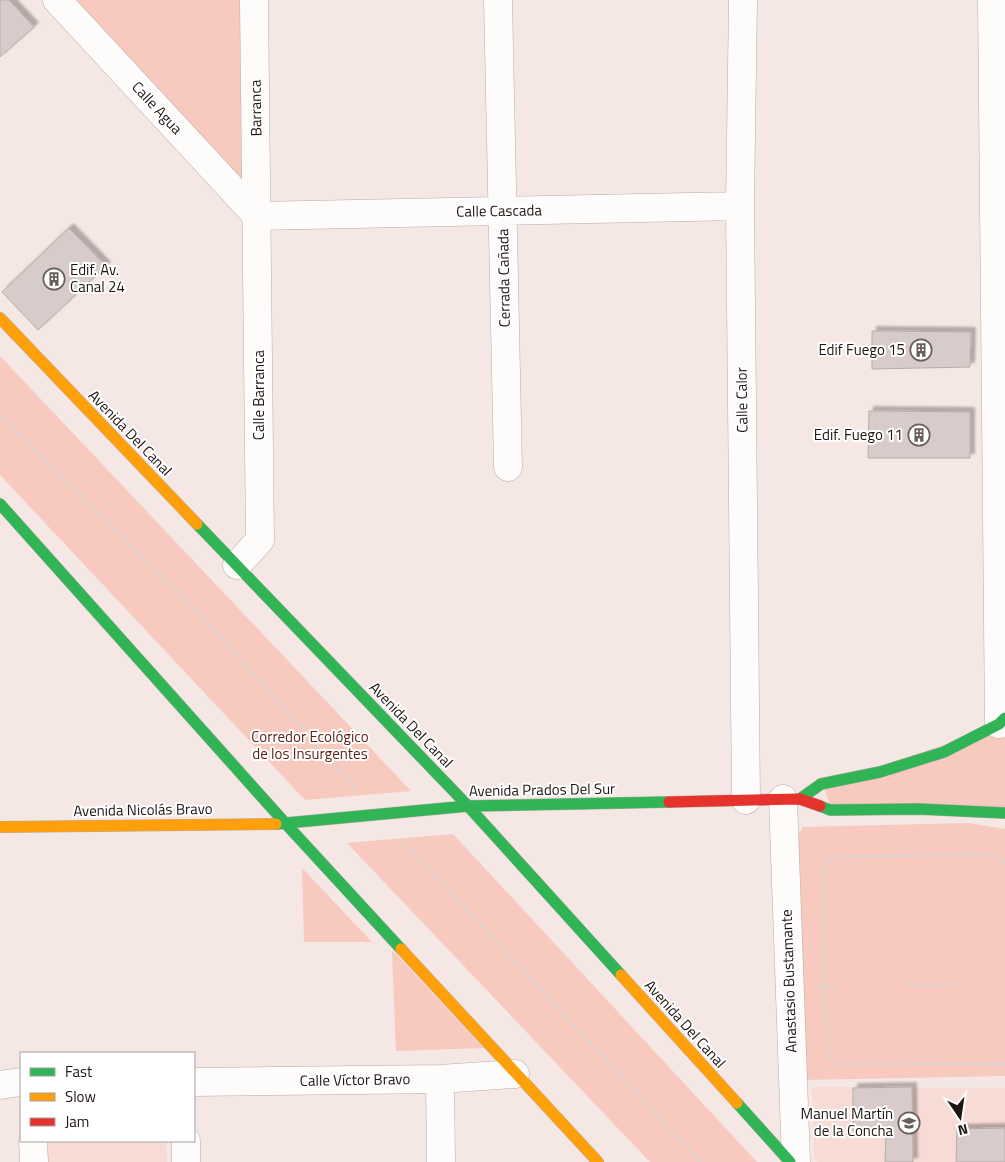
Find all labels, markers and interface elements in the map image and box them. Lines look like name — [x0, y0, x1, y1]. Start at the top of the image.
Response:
street label: Calle Agua — [127, 76, 188, 140]
street label: Barranca — [243, 79, 267, 137]
street label: Calle Cascada — [456, 198, 542, 223]
street label: Cerrada Cañada — [491, 228, 516, 328]
place label: Edif. Av. Canal 24 — [70, 258, 125, 298]
building icon: Edif. Av. Canal 24 — [42, 267, 66, 291]
place label: Edif Fuego 15 — [818, 338, 905, 361]
building icon: Edif Fuego 15 — [909, 338, 933, 362]
street label: Calle Barranca — [247, 349, 270, 440]
street label: Calle Calor — [729, 367, 754, 433]
street label: Avenida Del Canal — [83, 384, 178, 481]
place label: Edif. Fuego 11 — [814, 423, 903, 446]
building icon: Edif. Fuego 11 — [907, 423, 931, 447]
street label: Avenida Del Canal — [364, 676, 459, 773]
park label: Corredor Ecológico de los Insurgentes — [251, 725, 369, 765]
street label: Avenida Prados Del Sur — [469, 777, 615, 802]
street label: Avenida Nicolás Bravo — [73, 797, 213, 822]
street label: Anastasio Bustamante — [775, 909, 802, 1053]
street label: Avenida Del Canal — [639, 974, 731, 1073]
legend — [20, 1052, 195, 1142]
text: Fast — [65, 1060, 93, 1083]
street label: Calle Víctor Bravo — [300, 1067, 411, 1092]
text: Slow — [65, 1085, 96, 1108]
north arrow — [935, 1092, 985, 1142]
place label: Manuel Martín de la Concha — [801, 1102, 893, 1142]
text: Jam — [65, 1110, 89, 1133]
school or university icon: Manuel Martín de la Concha — [897, 1111, 921, 1135]
text: N — [956, 1119, 970, 1141]

